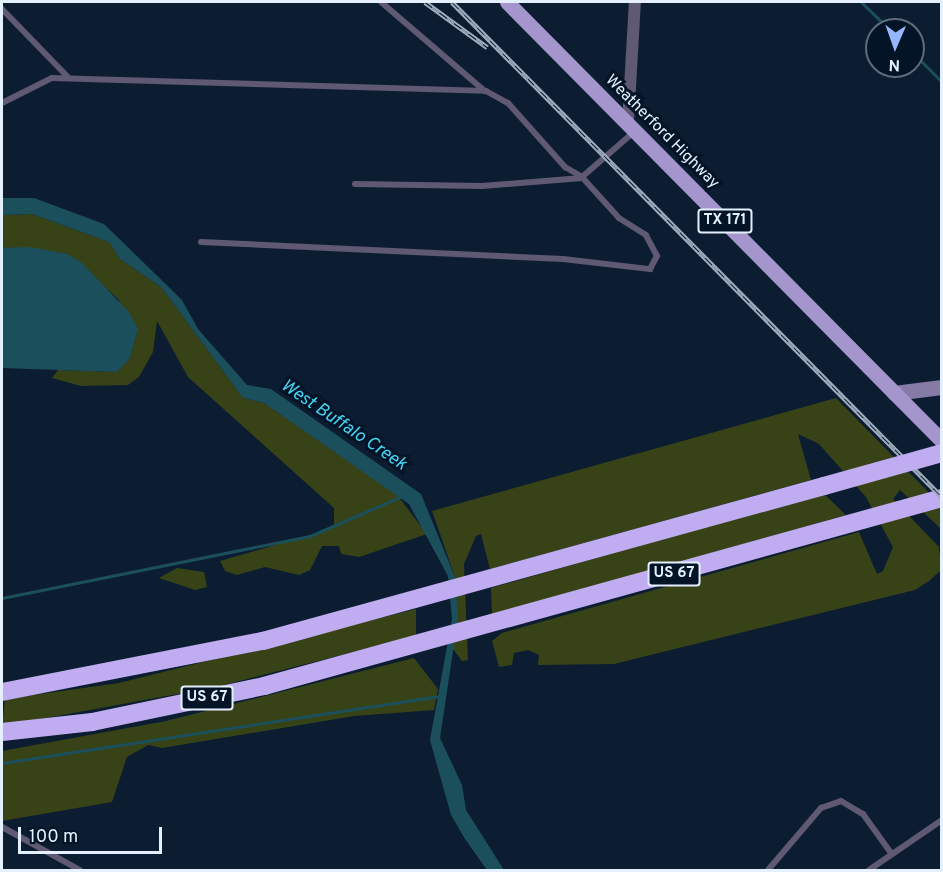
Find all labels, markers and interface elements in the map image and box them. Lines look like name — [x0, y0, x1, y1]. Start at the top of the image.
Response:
north arrow — [865, 18, 925, 78]
text: N — [888, 54, 901, 74]
street label: Weatherford Highway — [601, 71, 723, 193]
road number: TX 171 — [696, 209, 754, 233]
water label: West Buffalo Creek — [276, 376, 410, 476]
road number: US 67 — [647, 562, 701, 586]
road number: US 67 — [180, 686, 234, 710]
scale bar — [21, 815, 165, 853]
text: 100 m — [29, 826, 78, 849]

